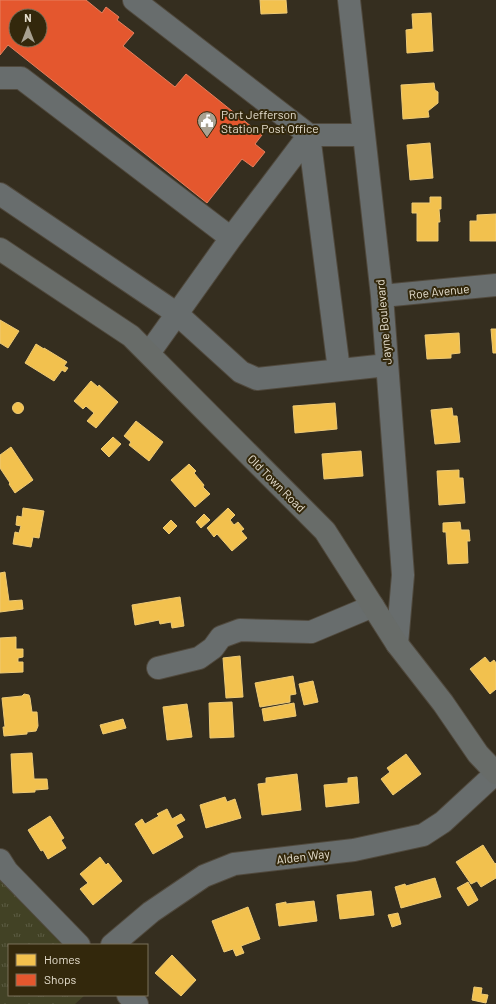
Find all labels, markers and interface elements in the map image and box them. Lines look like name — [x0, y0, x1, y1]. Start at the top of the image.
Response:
north arrow — [8, 8, 48, 48]
text: N — [24, 11, 32, 24]
place label: Port Jefferson Station Post Office — [221, 107, 319, 135]
public building icon: Port Jefferson Station Post Office — [196, 110, 218, 138]
street label: Jayne Boulevard — [372, 279, 394, 365]
street label: Roe Avenue — [408, 281, 470, 301]
street label: Old Town Road — [245, 451, 309, 515]
street label: Alden Way — [276, 846, 331, 866]
legend — [8, 944, 148, 996]
text: Homes — [44, 952, 81, 966]
text: Shops — [44, 972, 77, 986]

